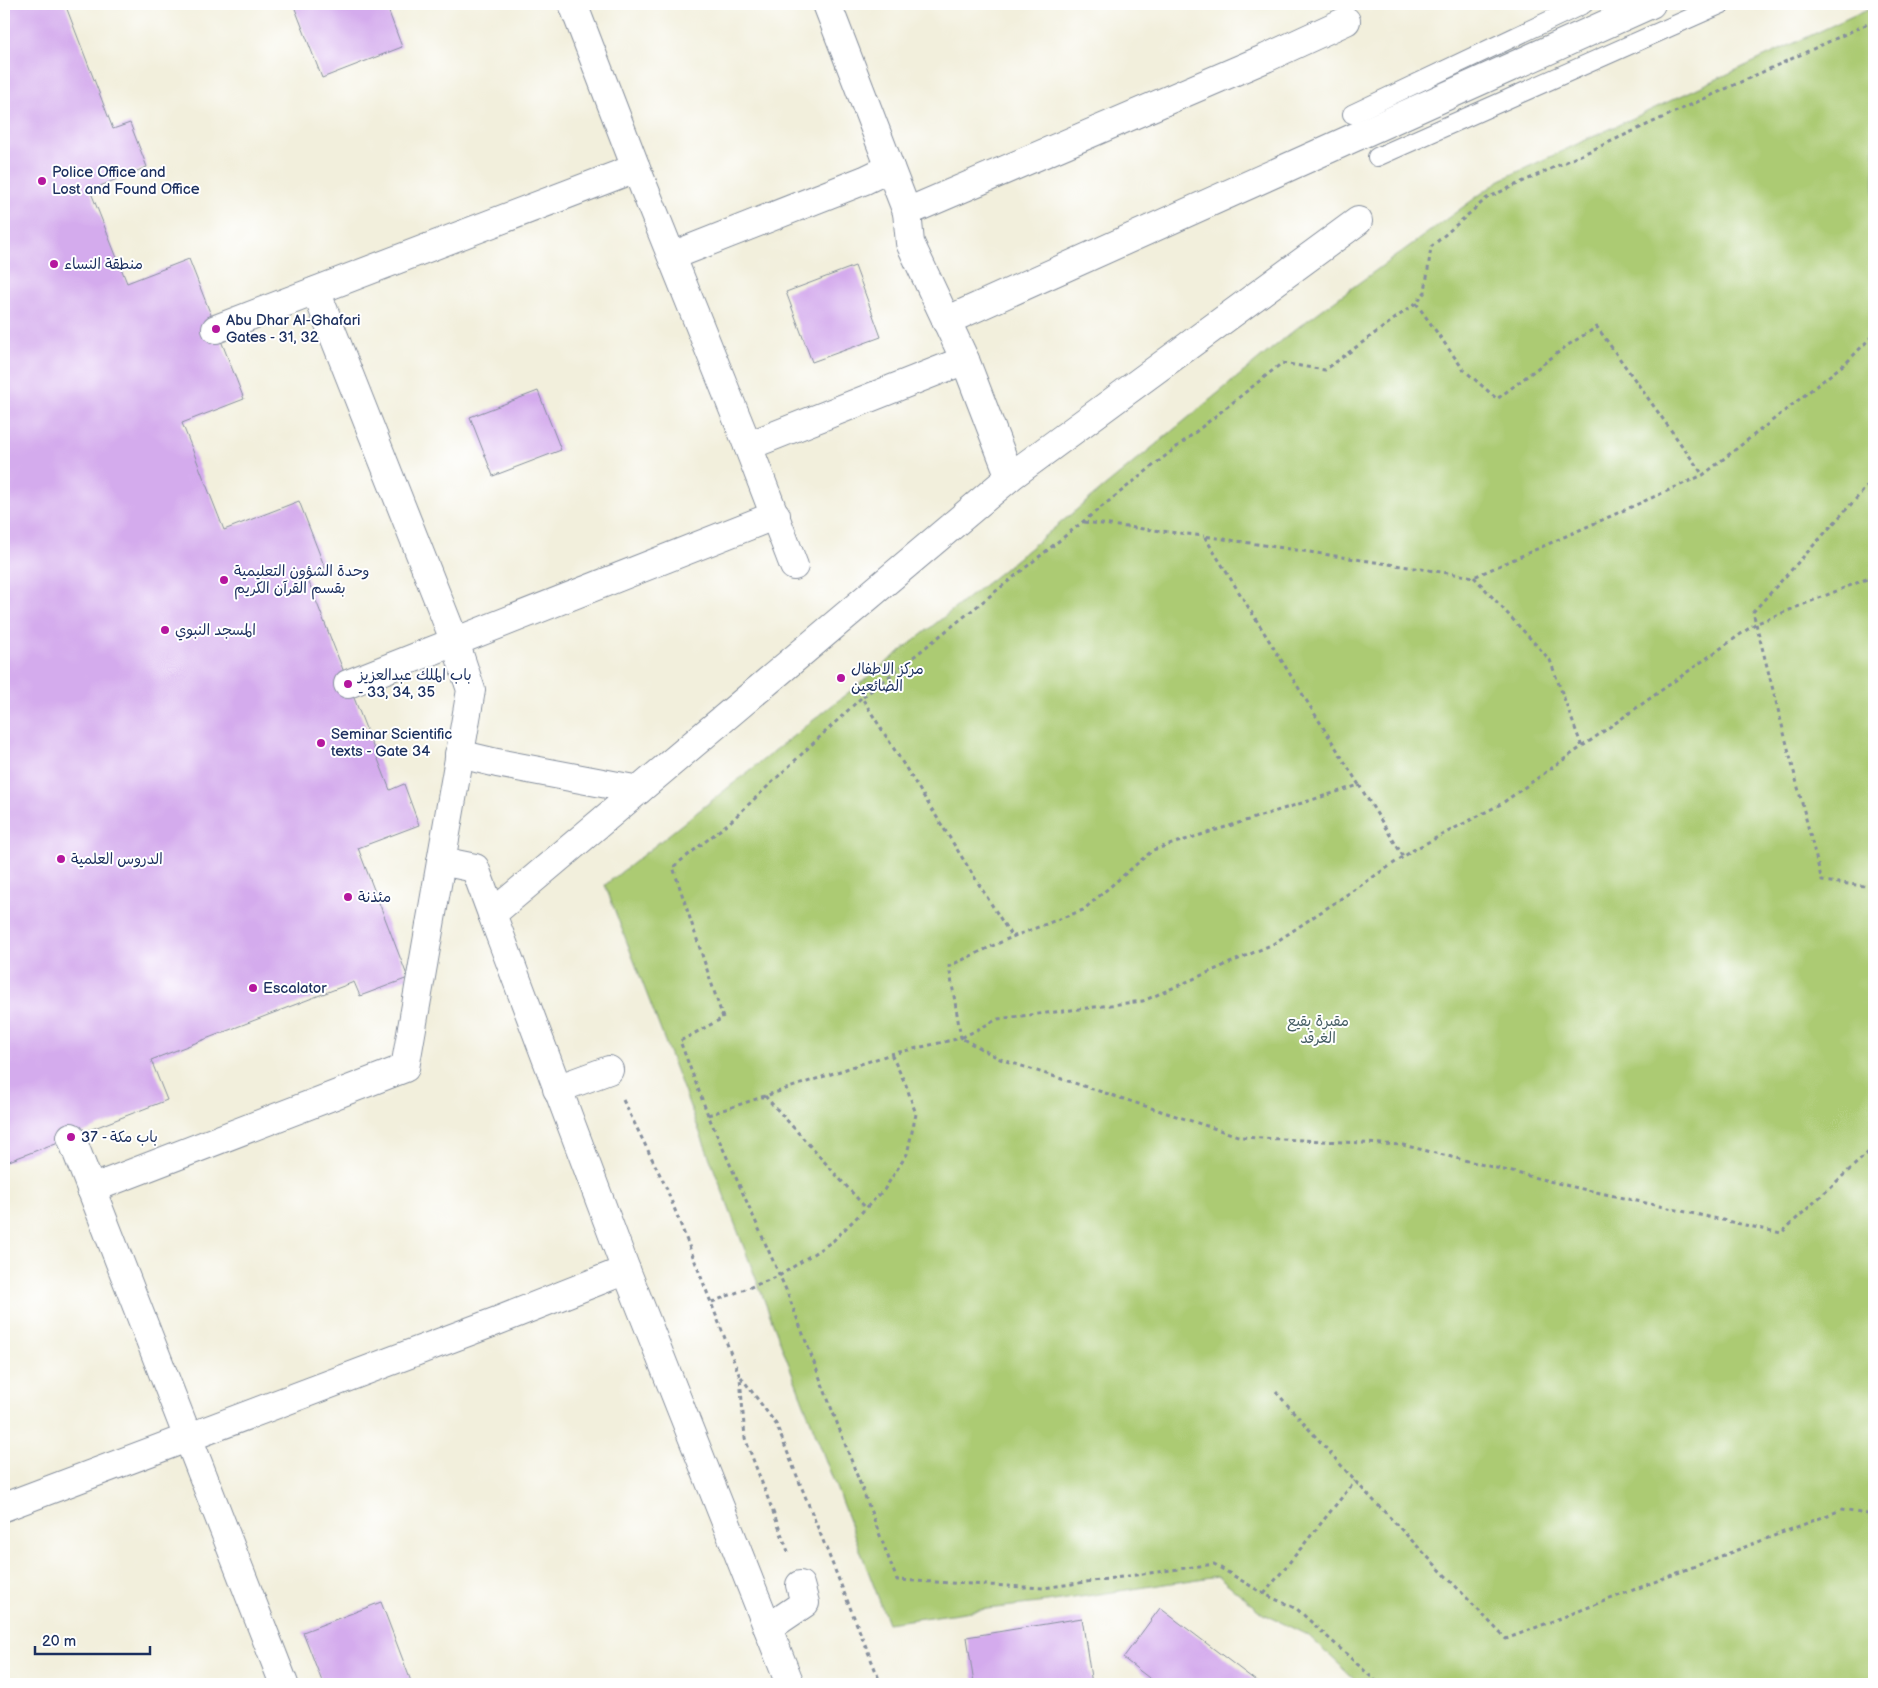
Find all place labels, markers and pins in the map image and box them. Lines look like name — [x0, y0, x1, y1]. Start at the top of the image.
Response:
place label: Police Office and Lost and Found Office — [52, 163, 200, 199]
marker: Police Office and Lost and Found Office — [36, 175, 48, 187]
place label: منطقة النساء — [64, 255, 143, 274]
marker: منطقة النساء — [48, 258, 60, 270]
place label: Abu Dhar Al-Ghafari Gates - 31, 32 — [226, 311, 361, 347]
marker: Abu Dhar Al-Ghafari Gates - 31, 32 — [210, 323, 222, 335]
place label: وحدة الشؤون التعليمية بقسم القرآن الكريم — [234, 562, 369, 600]
marker: وحدة الشؤون التعليمية بقسم القرآن الكريم — [218, 574, 230, 586]
place label: المسجد النبوي — [175, 621, 256, 641]
marker: المسجد النبوي — [159, 624, 171, 636]
place label: مركز الاطفال الضائعين — [851, 660, 924, 696]
place label: باب الملك عبدالعزيز - 33, 34, 35 — [356, 666, 472, 702]
marker: مركز الاطفال الضائعين — [835, 672, 847, 684]
marker: باب الملك عبدالعزيز - 33, 34, 35 — [342, 678, 354, 690]
place label: Seminar Scientific texts - Gate 34 — [331, 725, 452, 761]
marker: Seminar Scientific texts - Gate 34 — [315, 737, 327, 749]
place label: الدروس العلمية — [71, 850, 163, 869]
marker: الدروس العلمية — [55, 853, 67, 865]
place label: مئذنة — [358, 888, 391, 907]
marker: مئذنة — [342, 891, 354, 903]
place label: Escalator — [263, 979, 327, 998]
marker: Escalator — [247, 982, 259, 994]
place label: باب مكة - 37 — [81, 1128, 158, 1147]
marker: باب مكة - 37 — [65, 1131, 77, 1143]

